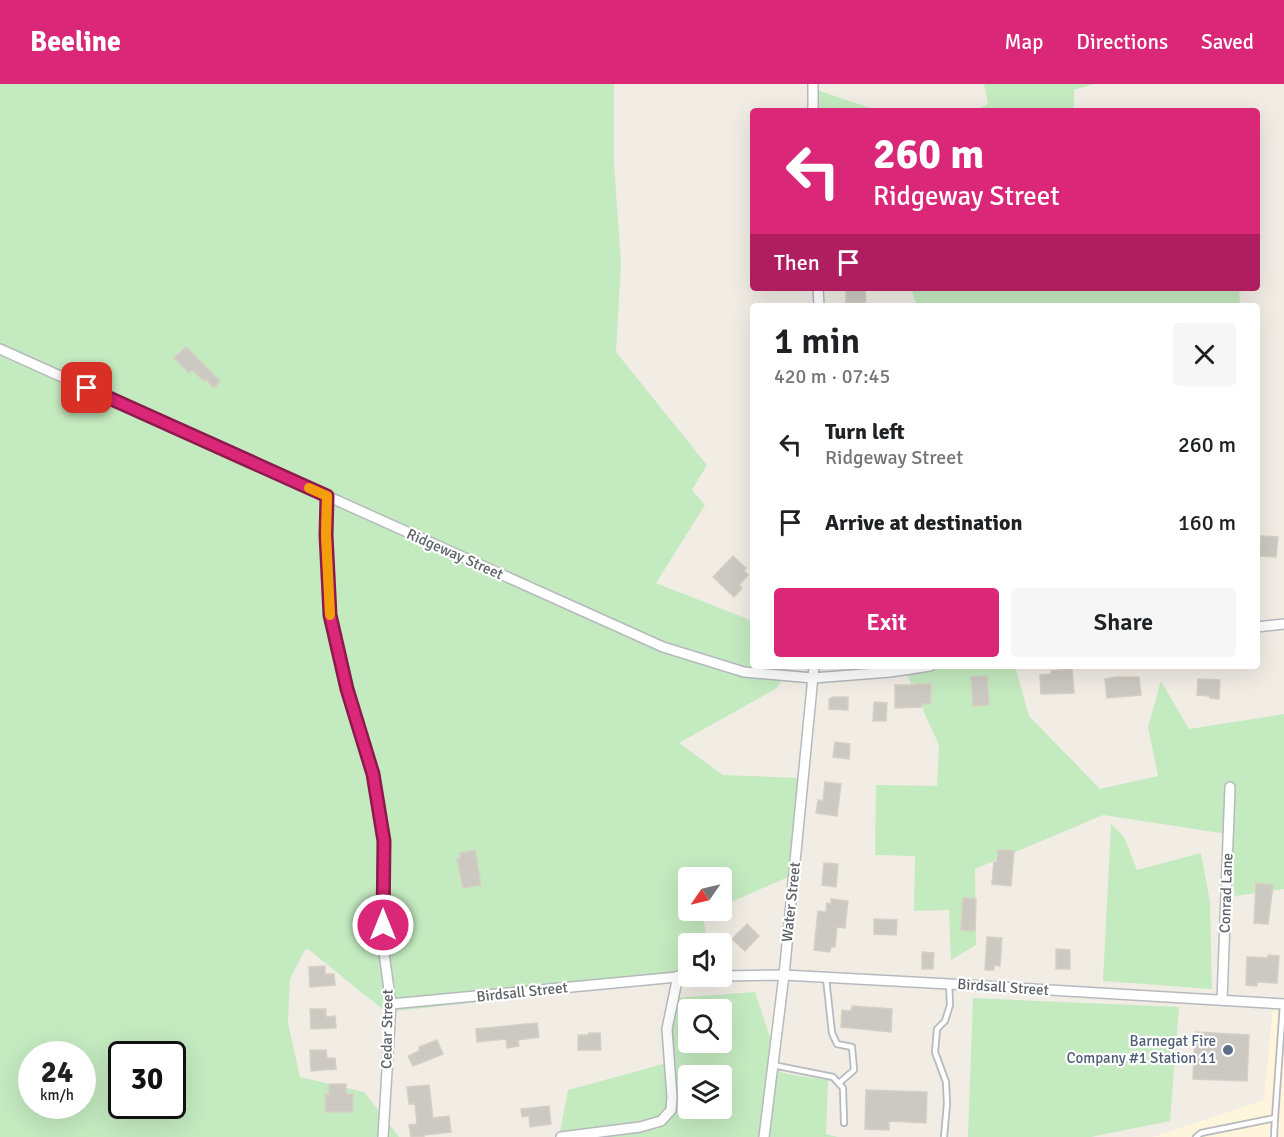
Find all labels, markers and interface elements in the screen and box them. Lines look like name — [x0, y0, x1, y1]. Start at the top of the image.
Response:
text: Beeline — [30, 25, 121, 59]
text: Map — [1005, 29, 1043, 55]
text: Directions — [1076, 29, 1168, 55]
text: Saved — [1201, 29, 1254, 55]
text: 260 m — [873, 129, 984, 180]
icon: left — [774, 132, 852, 210]
text: Ridgeway Street — [873, 180, 1060, 213]
icon: arrive — [832, 246, 865, 279]
text: Then — [774, 249, 820, 276]
text: 1 min — [774, 319, 860, 364]
button: close — [1173, 323, 1236, 386]
pin — [61, 362, 112, 413]
text: 420 m · 07:45 — [774, 364, 890, 389]
icon: arrive — [70, 371, 103, 404]
text: Turn left — [825, 418, 905, 445]
icon: left — [774, 428, 807, 461]
text: 260 m — [1178, 431, 1236, 458]
text: Ridgeway Street — [825, 445, 963, 470]
icon: arrive — [774, 506, 807, 539]
text: Arrive at destination — [825, 509, 1022, 536]
text: 160 m — [1178, 509, 1236, 536]
street label: Ridgeway Street — [404, 525, 506, 583]
button: Exit — [774, 588, 999, 657]
button: Share — [1011, 588, 1236, 657]
street label: Conrad Lane — [1216, 853, 1236, 933]
street label: Water Street — [778, 861, 804, 943]
north arrow — [678, 867, 732, 921]
map controls — [678, 867, 732, 1119]
position arrow — [351, 893, 415, 957]
button: sound — [678, 933, 732, 987]
street label: Birdsall Street — [957, 975, 1049, 999]
street label: Birdsall Street — [475, 978, 569, 1006]
street label: Cedar Street — [377, 989, 397, 1069]
button: search — [678, 999, 732, 1053]
place label: Barnegat Fire Company #1 Station 11 — [1066, 1032, 1216, 1067]
speed limit sign: 30 — [108, 1041, 186, 1119]
marker: Barnegat Fire Company #1 Station 11 — [1221, 1043, 1235, 1057]
text: 24 — [41, 1054, 73, 1091]
button: layers — [678, 1065, 732, 1119]
text: km/h — [40, 1086, 74, 1104]

